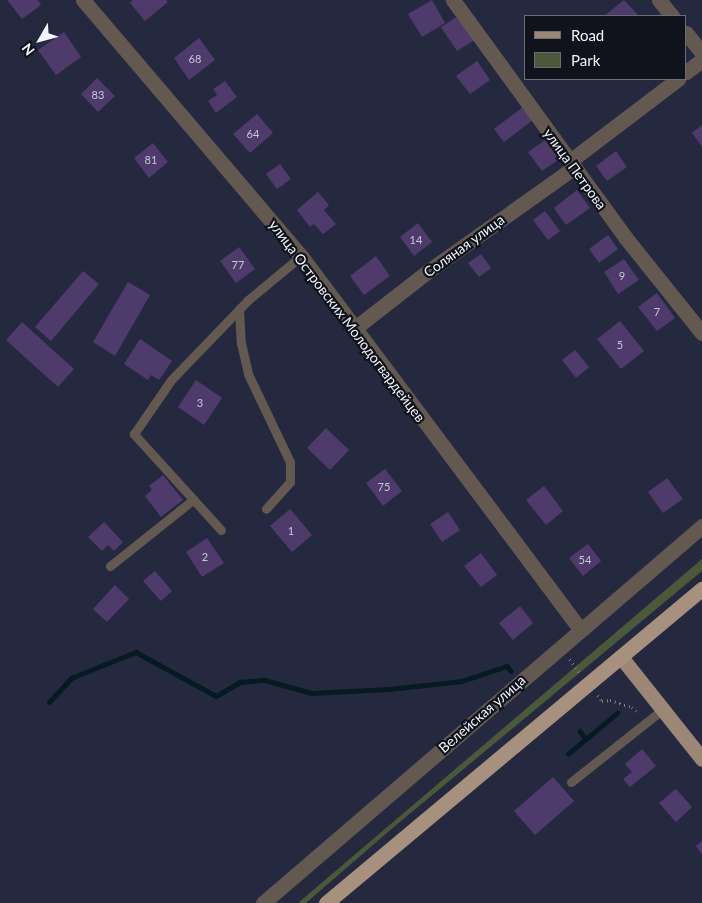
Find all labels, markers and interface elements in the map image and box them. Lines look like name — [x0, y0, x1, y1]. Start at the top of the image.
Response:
north arrow — [15, 15, 65, 65]
legend — [524, 15, 687, 80]
text: Road — [571, 26, 604, 44]
text: N — [18, 40, 38, 59]
text: Park — [571, 51, 600, 69]
house number: 68 — [189, 52, 201, 66]
house number: 83 — [92, 88, 104, 102]
street label: улица Петрова — [540, 125, 610, 213]
house number: 64 — [247, 127, 259, 141]
house number: 81 — [145, 153, 157, 167]
street label: Соляная улица — [420, 211, 508, 281]
street label: улица Островских Молодогвардейцев — [265, 217, 429, 425]
house number: 14 — [410, 233, 422, 247]
house number: 77 — [232, 258, 244, 272]
house number: 9 — [619, 269, 625, 283]
house number: 7 — [654, 305, 660, 319]
house number: 5 — [617, 338, 623, 352]
house number: 3 — [197, 396, 203, 410]
house number: 75 — [378, 480, 390, 494]
house number: 1 — [288, 524, 294, 538]
house number: 2 — [202, 550, 208, 564]
house number: 54 — [579, 553, 591, 567]
street label: Велейская улица — [435, 672, 529, 756]

